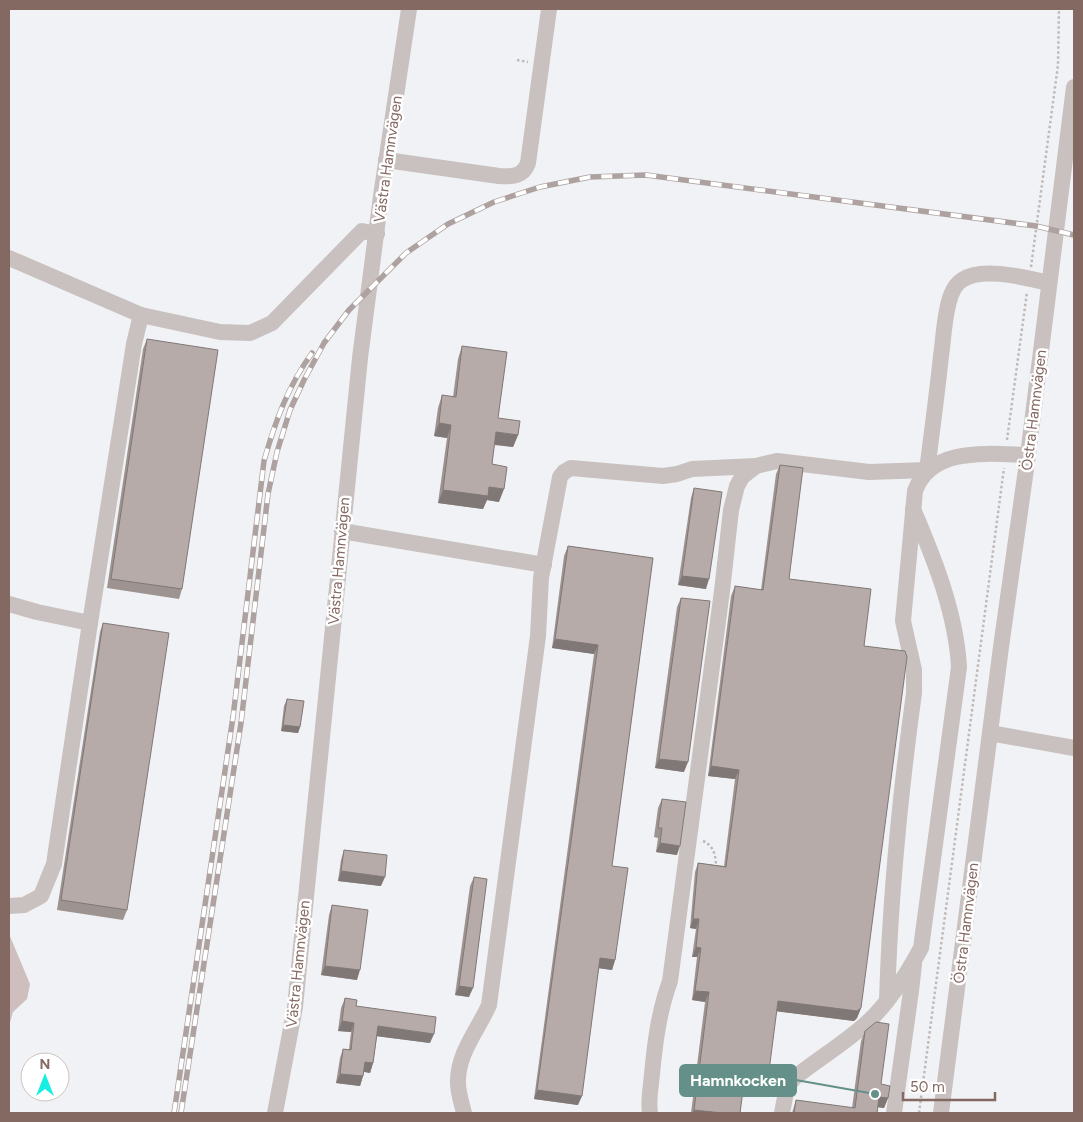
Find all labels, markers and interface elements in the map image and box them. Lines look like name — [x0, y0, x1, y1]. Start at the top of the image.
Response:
street label: Västra Hamnvägen — [370, 94, 406, 224]
street label: Östra Hamnvägen — [1018, 349, 1050, 471]
street label: Västra Hamnvägen — [324, 497, 354, 625]
street label: Östra Hamnvägen — [950, 862, 982, 984]
street label: Västra Hamnvägen — [282, 899, 314, 1029]
north arrow — [20, 1052, 70, 1102]
text: N — [40, 1056, 50, 1073]
callout: Hamnkocken — [680, 1065, 796, 1096]
scale bar — [903, 1070, 996, 1102]
text: Hamnkocken — [690, 1071, 786, 1090]
text: 50 m — [910, 1078, 945, 1096]

